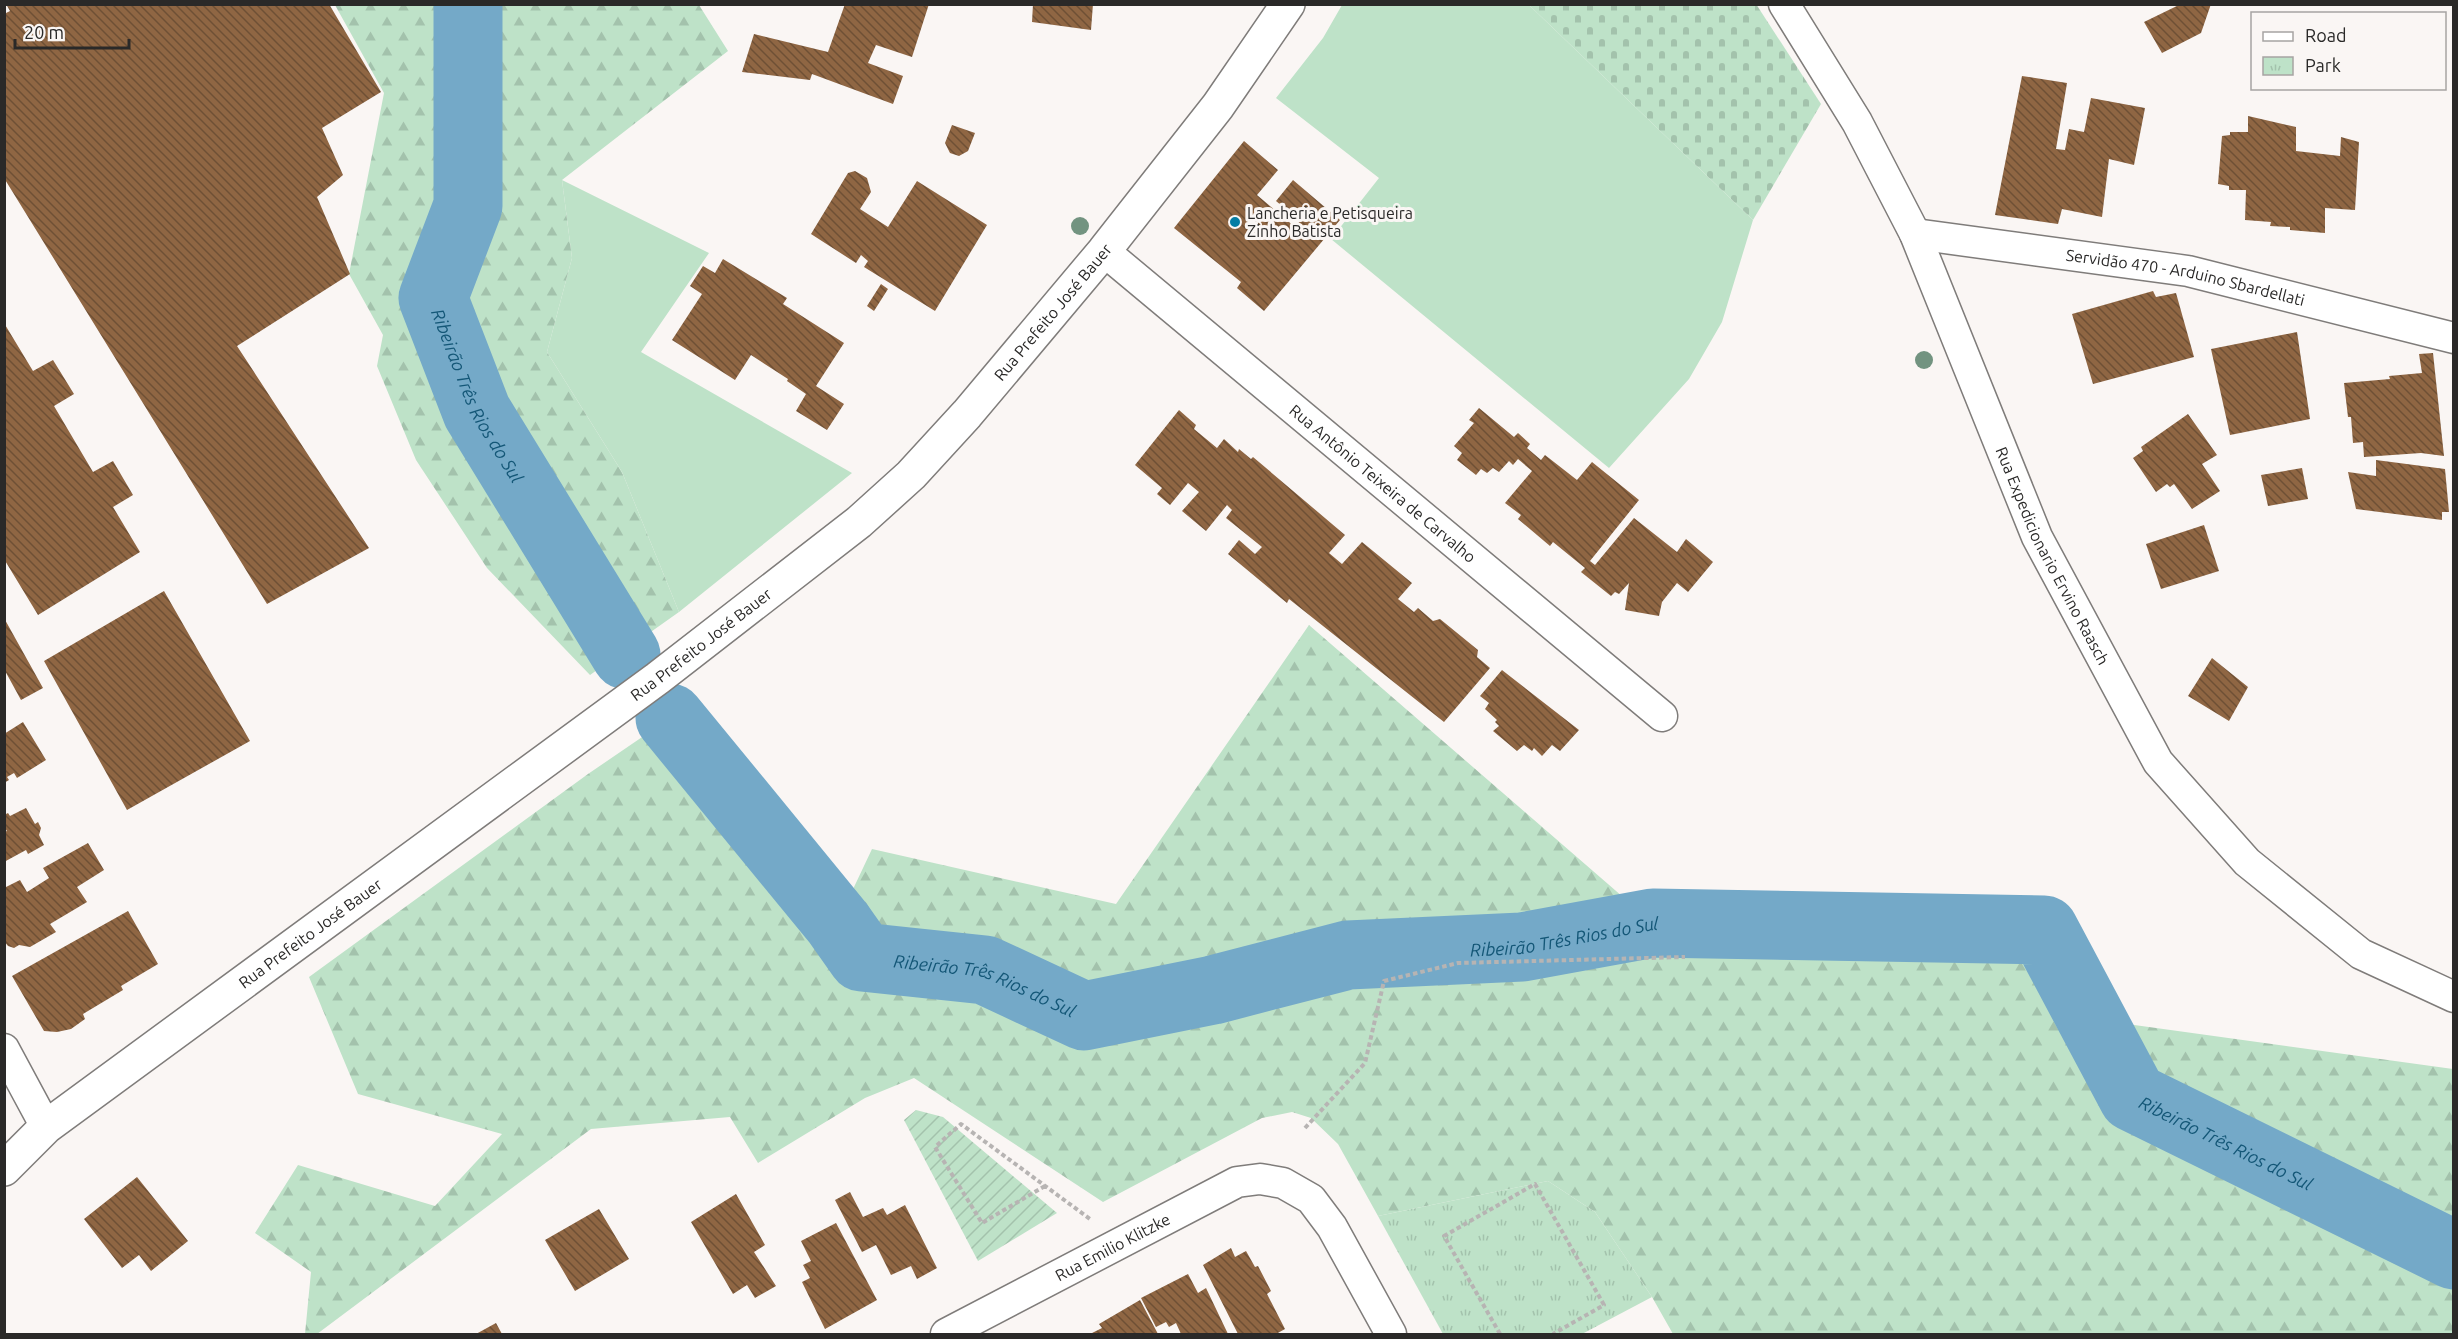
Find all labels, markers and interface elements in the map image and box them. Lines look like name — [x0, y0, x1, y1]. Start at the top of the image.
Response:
scale bar — [15, 12, 129, 50]
legend — [2251, 12, 2446, 90]
text: 20 m — [24, 22, 64, 42]
text: Road — [2305, 25, 2347, 45]
text: Park — [2305, 55, 2341, 75]
place label: Lancheria e Petisqueira Zinho Batista — [1247, 204, 1413, 240]
marker: Lancheria e Petisqueira Zinho Batista — [1228, 215, 1242, 229]
street label: Rua Prefeito José Bauer — [990, 240, 1115, 384]
street label: Servidão 470 - Arduino Sbardellati — [2065, 246, 2307, 309]
water label: Ribeirão Três Rios do Sul — [428, 306, 528, 486]
street label: Rua Antônio Teixeira de Carvalho — [1286, 401, 1480, 566]
street label: Rua Expedicionario Ervino Raasch — [1993, 444, 2113, 668]
street label: Rua Prefeito José Bauer — [627, 584, 775, 704]
street label: Rua Prefeito José Bauer — [235, 875, 385, 992]
water label: Ribeirão Três Rios do Sul — [1469, 913, 1659, 959]
water label: Ribeirão Três Rios do Sul — [893, 950, 1079, 1021]
water label: Ribeirão Três Rios do Sul — [2136, 1092, 2316, 1194]
street label: Rua Emilio Klitzke — [1052, 1210, 1173, 1284]

